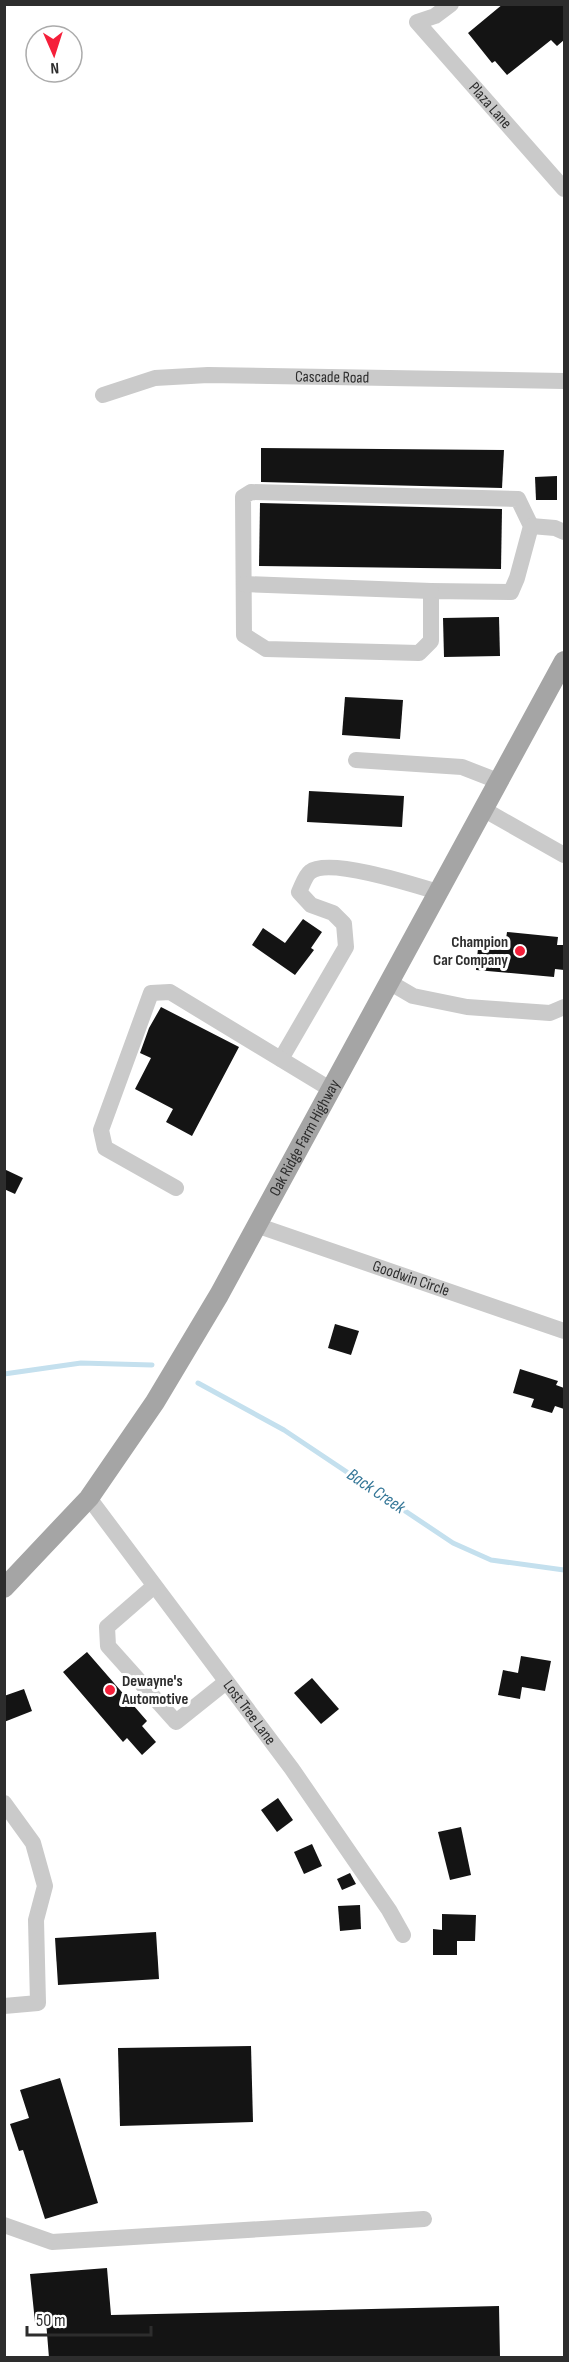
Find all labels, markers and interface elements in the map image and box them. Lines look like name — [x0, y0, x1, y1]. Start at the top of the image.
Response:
north arrow — [24, 24, 84, 84]
text: N — [50, 58, 59, 77]
street label: Plaza Lane — [465, 78, 516, 133]
street label: Cascade Road — [295, 367, 369, 387]
place label: Champion Car Company — [433, 933, 508, 970]
marker: Champion Car Company — [513, 944, 527, 958]
street label: Oak Ridge Farm Highway — [265, 1076, 344, 1199]
street label: Goodwin Circle — [370, 1256, 452, 1300]
water label: Back Creek — [343, 1464, 410, 1519]
place label: Dewayne's Automotive — [121, 1672, 188, 1709]
street label: Lost Tree Lane — [219, 1676, 280, 1749]
marker: Dewayne's Automotive — [103, 1683, 117, 1697]
scale bar — [27, 2299, 152, 2337]
text: 50 m — [36, 2310, 66, 2331]

